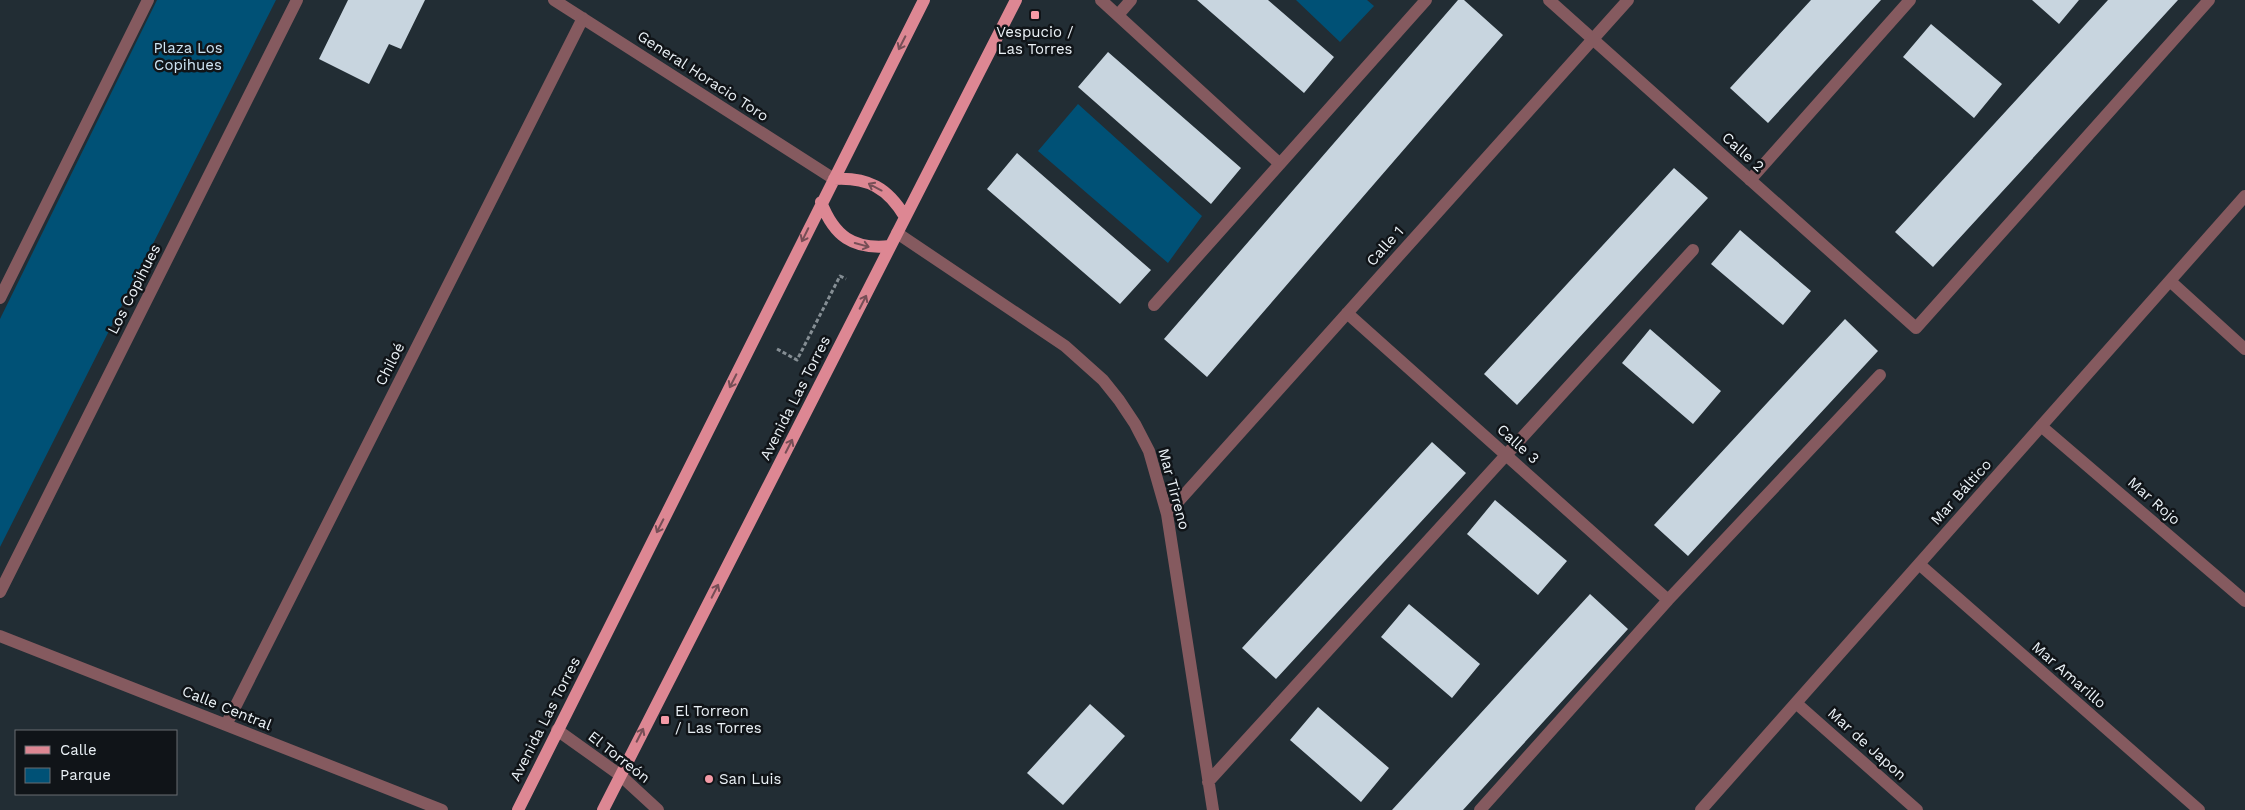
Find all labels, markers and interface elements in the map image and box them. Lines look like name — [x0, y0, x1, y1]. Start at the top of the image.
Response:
marker: Vespucio / Las Torres — [1029, 9, 1041, 21]
place label: Vespucio / Las Torres — [996, 23, 1074, 58]
street label: General Horacio Toro — [634, 27, 772, 125]
one-way arrow — [897, 36, 907, 51]
park label: Plaza Los Copihues — [153, 39, 223, 74]
street label: Calle 2 — [1718, 128, 1768, 176]
one-way arrow — [868, 182, 883, 192]
street label: Calle 1 — [1362, 222, 1408, 270]
one-way arrow — [800, 227, 809, 242]
one-way arrow — [854, 240, 870, 250]
street label: Los Copihues — [104, 241, 164, 337]
one-way arrow — [858, 294, 868, 309]
street label: Avenida Las Torres — [756, 333, 834, 463]
street label: Chiloé — [372, 340, 408, 388]
one-way arrow — [728, 373, 737, 388]
street label: Calle 3 — [1493, 420, 1543, 468]
one-way arrow — [785, 439, 794, 454]
street label: Mar Tirreno — [1155, 446, 1193, 532]
street label: Mar Báltico — [1927, 455, 1995, 529]
street label: Mar Rojo — [2124, 473, 2184, 529]
one-way arrow — [655, 518, 664, 533]
one-way arrow — [711, 584, 720, 599]
street label: Mar Amarillo — [2028, 638, 2110, 712]
street label: Avenida Las Torres — [506, 654, 584, 784]
street label: Calle Central — [180, 682, 275, 734]
place label: El Torreon / Las Torres — [675, 702, 762, 737]
street label: Mar de Japon — [1824, 704, 1910, 784]
marker: El Torreon / Las Torres — [659, 714, 671, 726]
street label: El Torreón — [584, 727, 654, 787]
one-way arrow — [636, 728, 646, 743]
legend — [15, 730, 178, 795]
text: Calle — [60, 741, 97, 759]
text: Parque — [60, 766, 111, 784]
place label: San Luis — [719, 770, 781, 788]
marker: San Luis — [703, 773, 715, 785]

